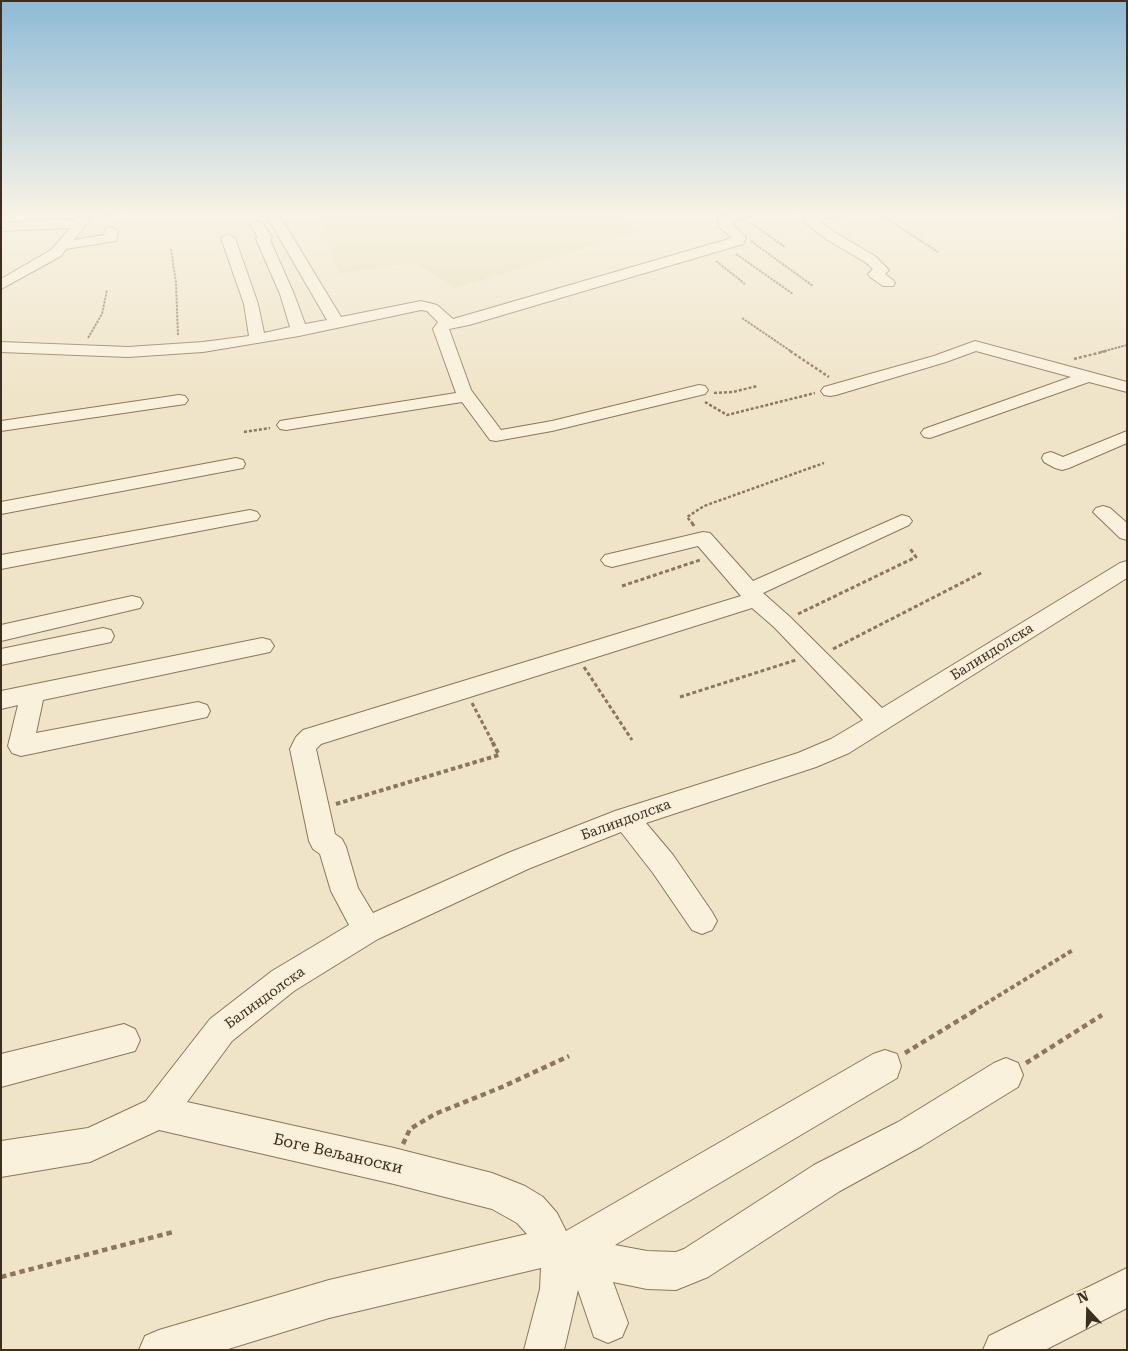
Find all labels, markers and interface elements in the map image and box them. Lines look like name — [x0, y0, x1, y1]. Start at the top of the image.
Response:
street label: Балиндолска — [948, 620, 1036, 684]
street label: Балиндолска — [579, 796, 673, 844]
street label: Балиндолска — [222, 963, 308, 1033]
street label: Боге Вељаноски — [271, 1130, 405, 1178]
north arrow — [1063, 1286, 1113, 1336]
text: N — [1075, 1288, 1091, 1306]

